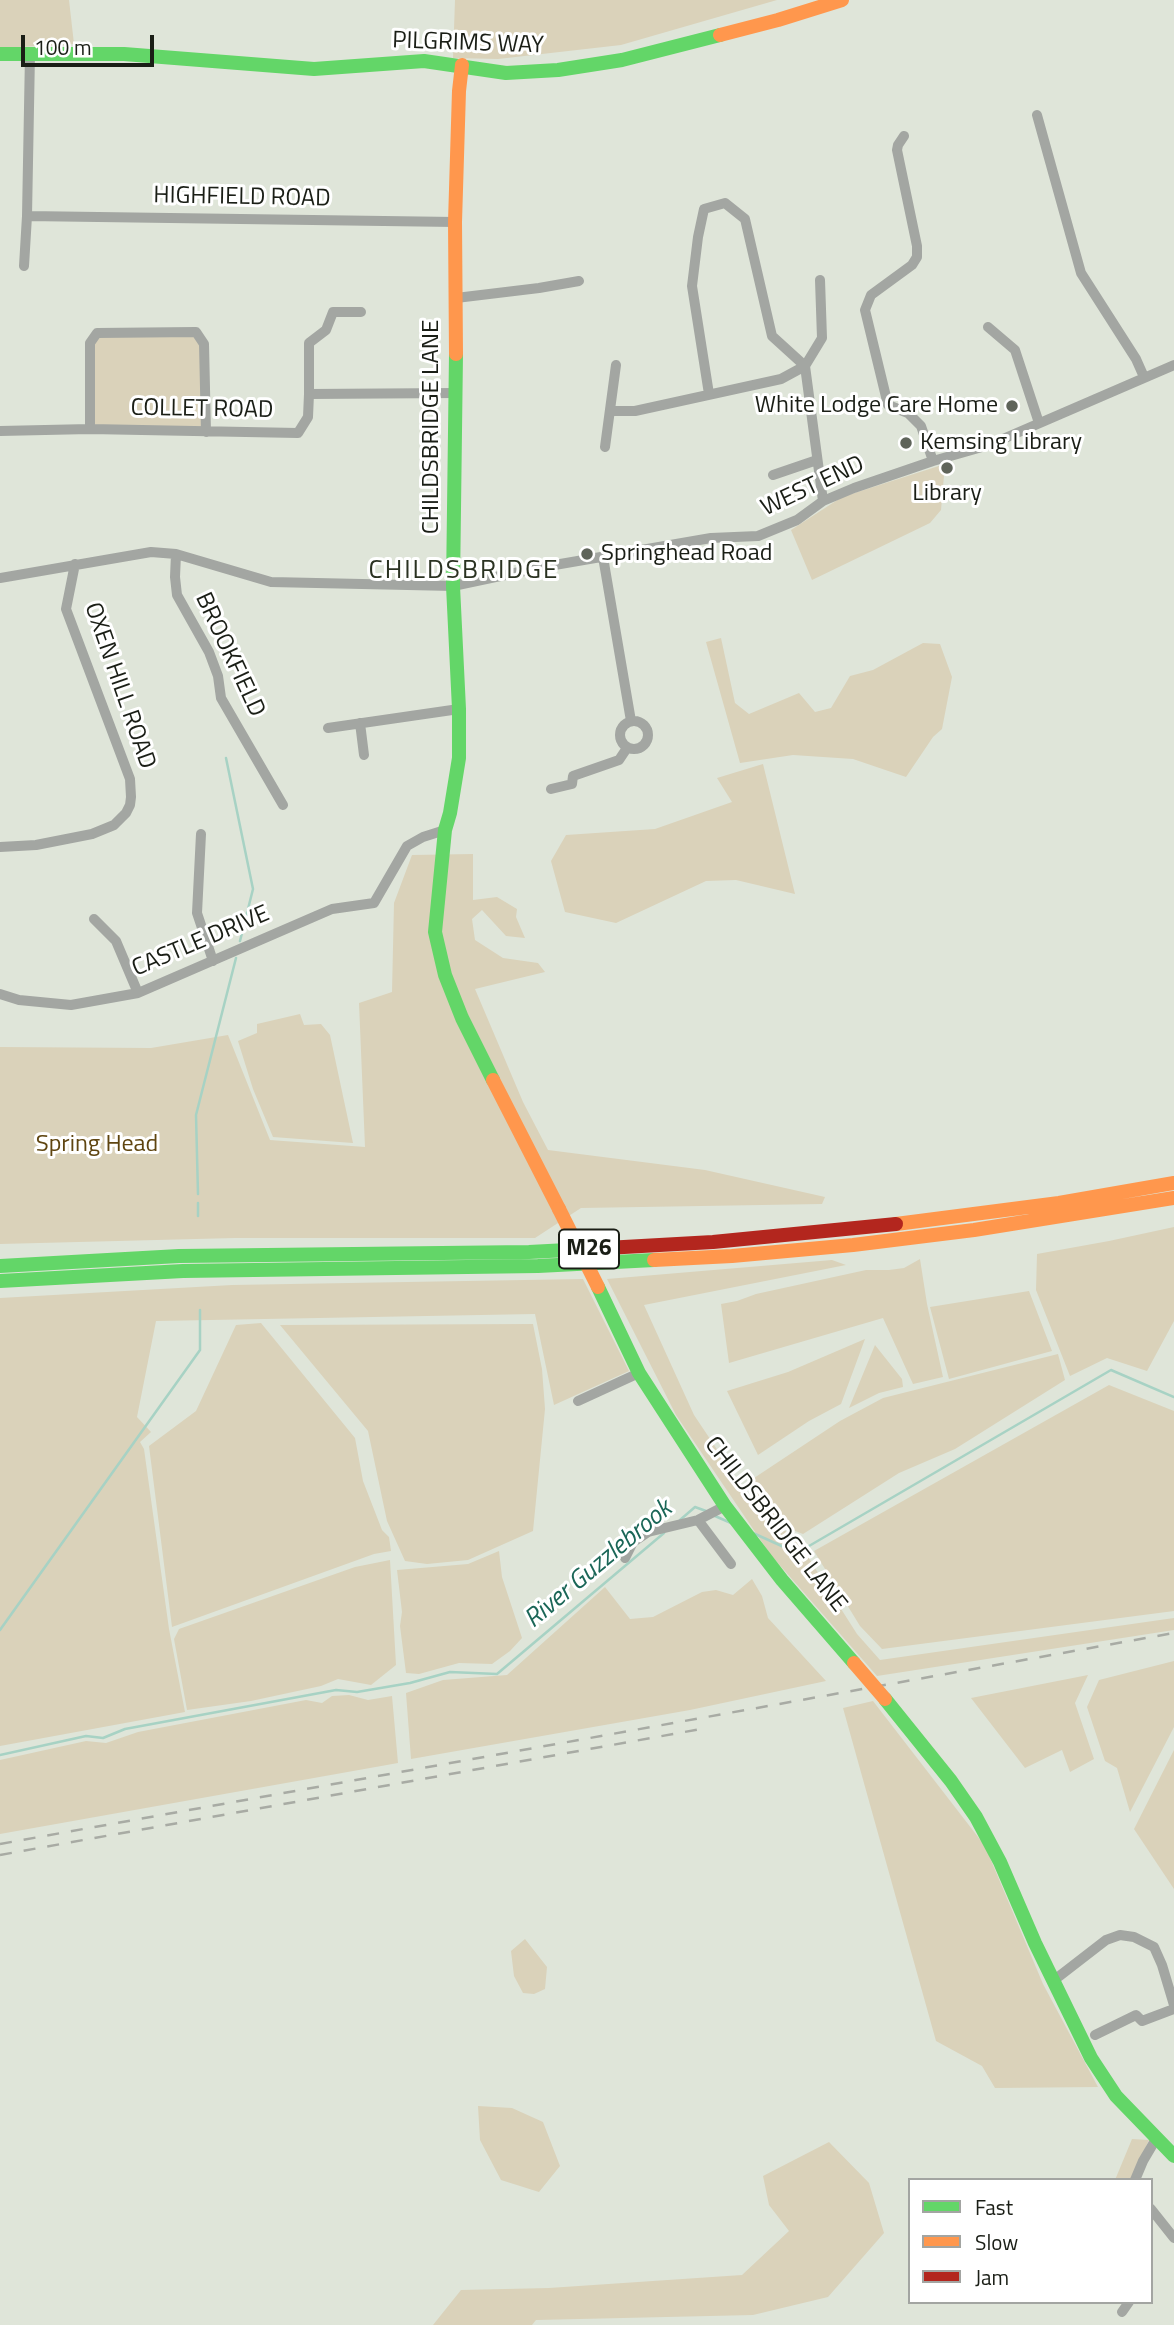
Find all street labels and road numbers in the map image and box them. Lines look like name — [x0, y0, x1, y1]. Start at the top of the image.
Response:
street label: PILGRIMS WAY — [392, 27, 544, 61]
street label: HIGHFIELD ROAD — [153, 182, 331, 214]
street label: CHILDSBRIDGE LANE — [418, 320, 446, 534]
street label: COLLET ROAD — [130, 394, 274, 426]
street label: WEST END — [757, 451, 869, 523]
street label: BROOKFIELD — [188, 588, 270, 722]
street label: OXEN HILL ROAD — [77, 599, 161, 773]
street label: CASTLE DRIVE — [128, 900, 274, 984]
road number: M26 — [559, 1230, 619, 1268]
street label: CHILDSBRIDGE LANE — [698, 1432, 852, 1618]

